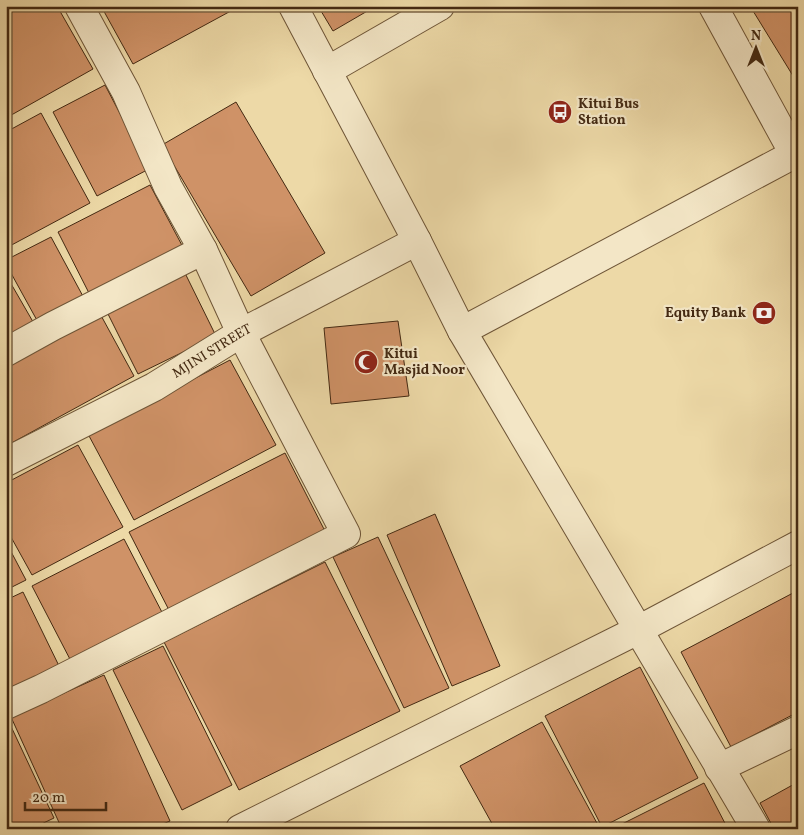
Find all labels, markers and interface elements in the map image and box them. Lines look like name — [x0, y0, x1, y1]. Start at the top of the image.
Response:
north arrow — [732, 22, 782, 72]
text: N — [751, 27, 761, 46]
place label: Kitui Bus Station — [578, 95, 639, 130]
bus stop icon: Kitui Bus Station — [547, 99, 573, 125]
bank icon: Equity Bank — [751, 300, 777, 326]
place label: Equity Bank — [665, 304, 747, 323]
street label: MJINI STREET — [169, 320, 255, 383]
place label: Kitui Masjid Noor — [384, 345, 465, 380]
mosque icon: Kitui Masjid Noor — [353, 349, 379, 375]
scale bar — [25, 780, 106, 812]
text: 20 m — [32, 788, 65, 809]

